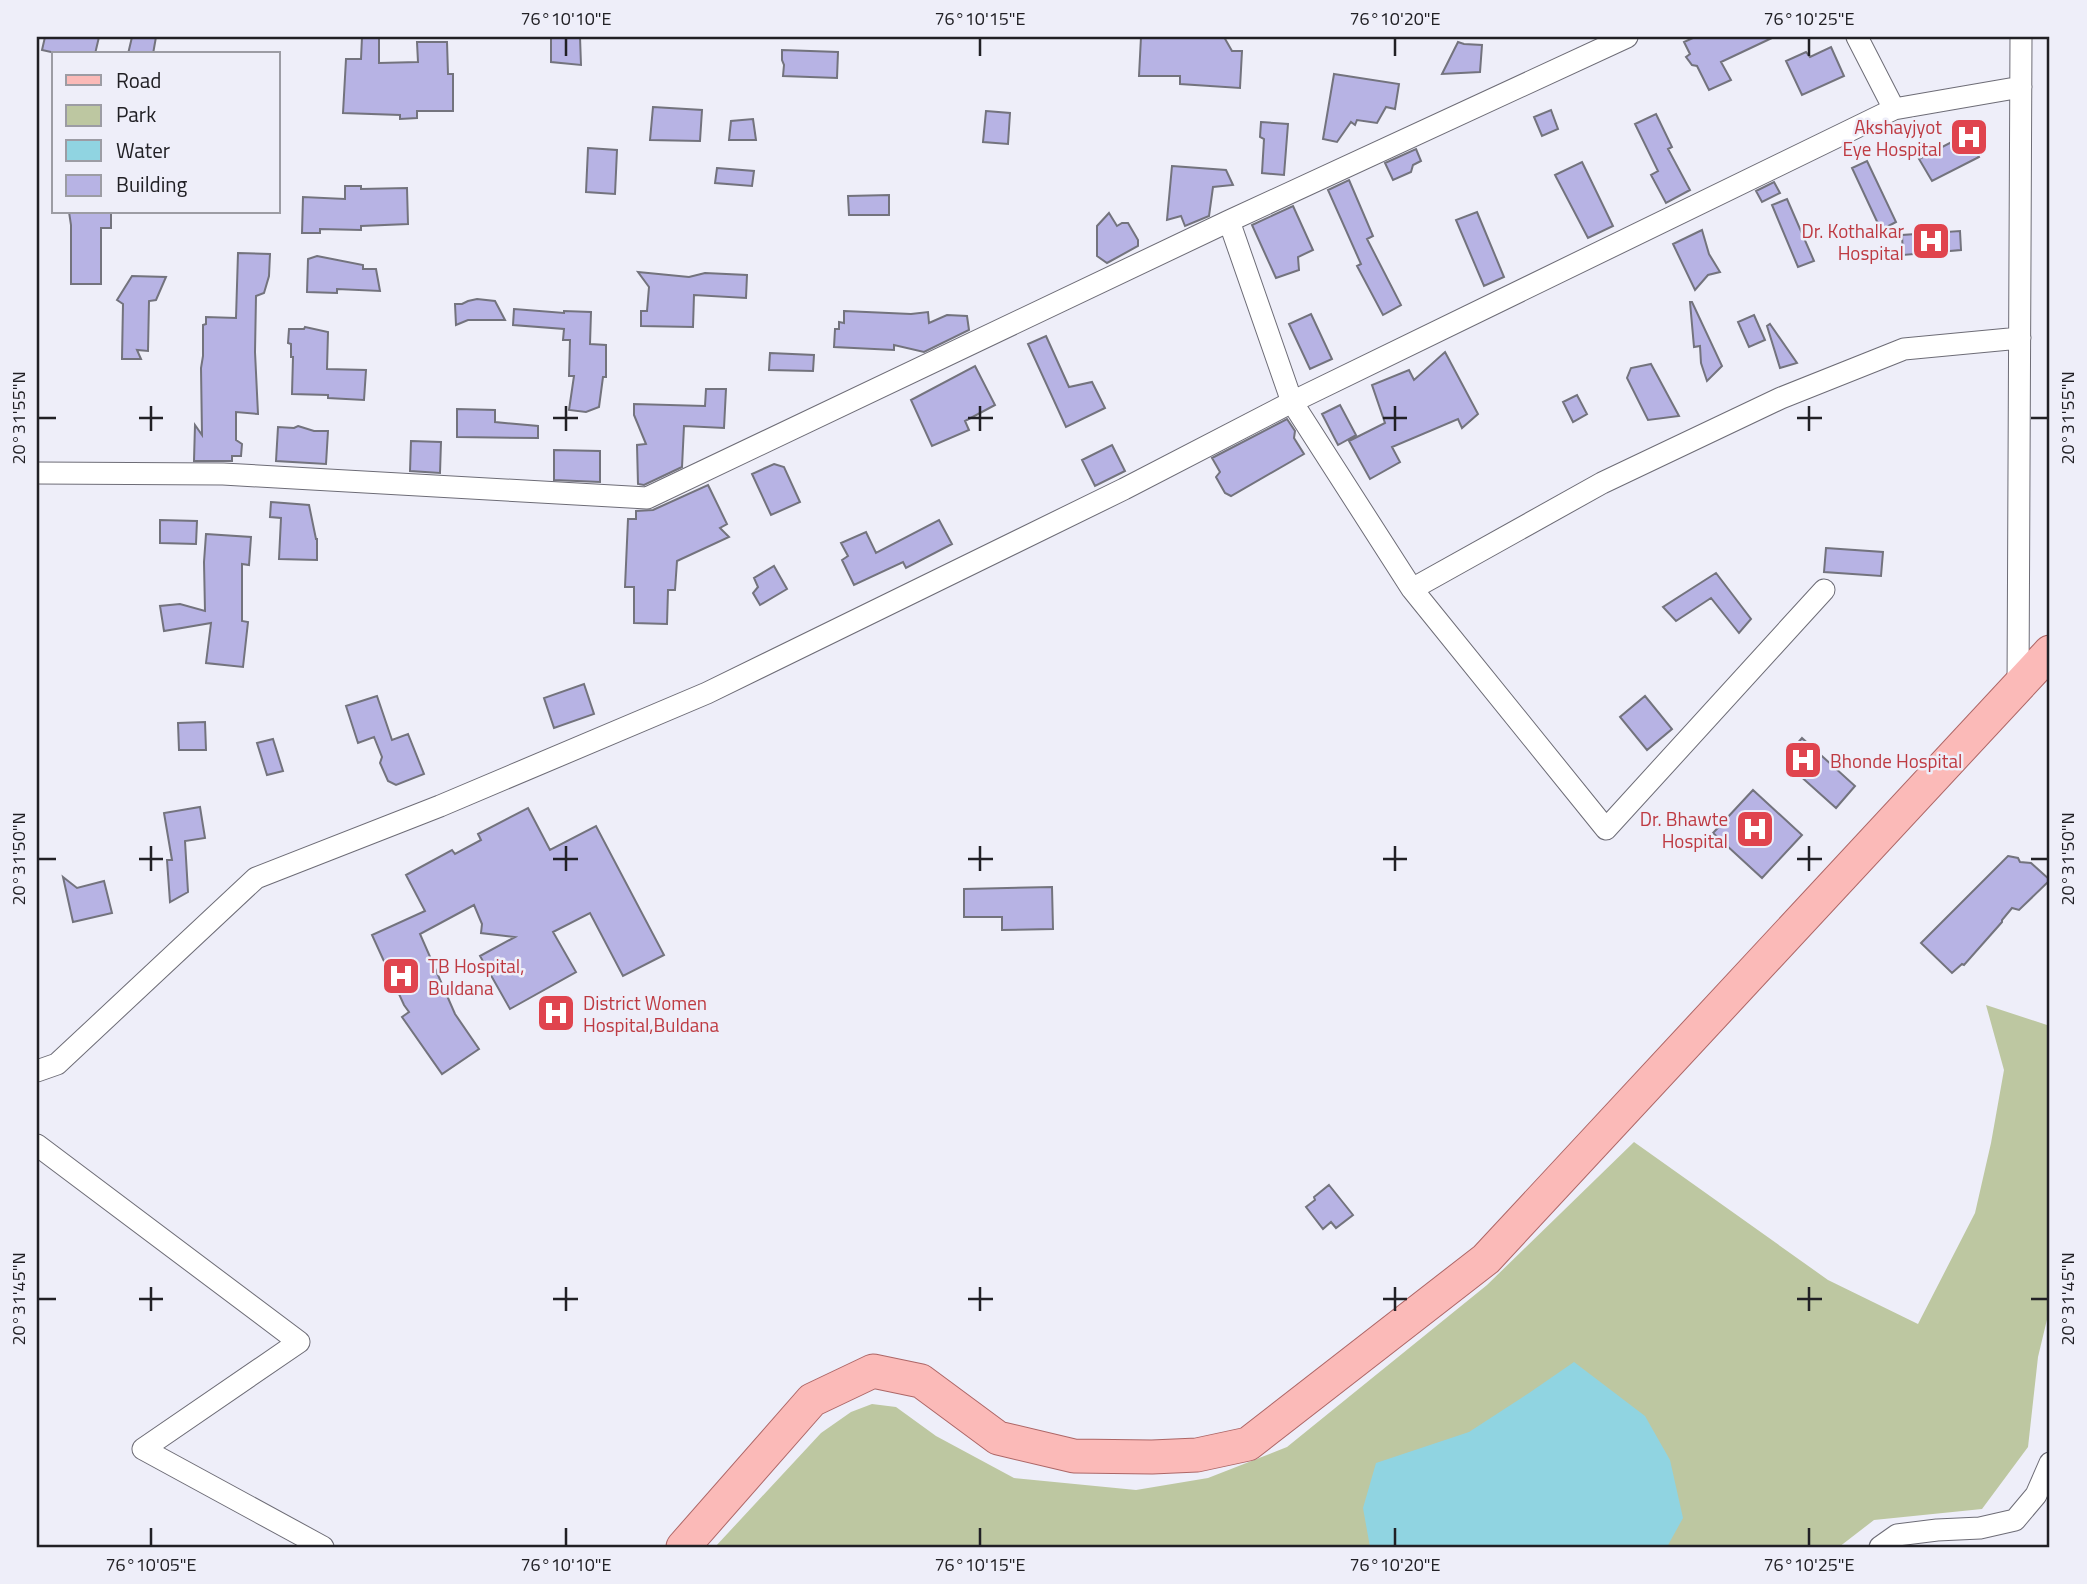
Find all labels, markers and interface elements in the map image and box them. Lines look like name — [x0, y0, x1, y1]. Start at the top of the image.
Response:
text: 76°10'10"E — [521, 5, 612, 32]
text: 76°10'15"E — [935, 5, 1026, 32]
text: 76°10'20"E — [1350, 5, 1441, 32]
text: 76°10'25"E — [1764, 5, 1855, 32]
legend — [52, 52, 280, 214]
text: Road — [116, 64, 161, 96]
text: Park — [116, 98, 156, 130]
place label: Akshayjyot Eye Hospital — [1843, 112, 1942, 163]
hospital icon: Akshayjyot Eye Hospital — [1948, 116, 1990, 158]
text: Water — [116, 134, 170, 166]
text: Building — [116, 168, 188, 200]
place label: Dr. Kothalkar Hospital — [1802, 216, 1904, 267]
hospital icon: Dr. Kothalkar Hospital — [1910, 220, 1952, 262]
text: 20°31'55"N — [5, 371, 32, 465]
text: 20°31'55"N — [2054, 371, 2081, 465]
hospital icon: Bhonde Hospital — [1782, 739, 1824, 781]
place label: Bhonde Hospital — [1830, 746, 1962, 775]
place label: Dr. Bhawte Hospital — [1640, 804, 1728, 855]
hospital icon: Dr. Bhawte Hospital — [1734, 808, 1776, 850]
text: 20°31'50"N — [5, 812, 32, 906]
text: 20°31'50"N — [2054, 812, 2081, 906]
place label: TB Hospital, Buldana — [428, 951, 524, 1002]
hospital icon: TB Hospital, Buldana — [380, 955, 422, 997]
place label: District Women Hospital,Buldana — [583, 988, 720, 1039]
hospital icon: District Women Hospital,Buldana — [535, 992, 577, 1034]
text: 20°31'45"N — [5, 1252, 32, 1346]
text: 20°31'45"N — [2054, 1252, 2081, 1346]
text: 76°10'05"E — [106, 1551, 197, 1578]
text: 76°10'10"E — [521, 1551, 612, 1578]
text: 76°10'15"E — [935, 1551, 1026, 1578]
text: 76°10'20"E — [1350, 1551, 1441, 1578]
text: 76°10'25"E — [1764, 1551, 1855, 1578]

